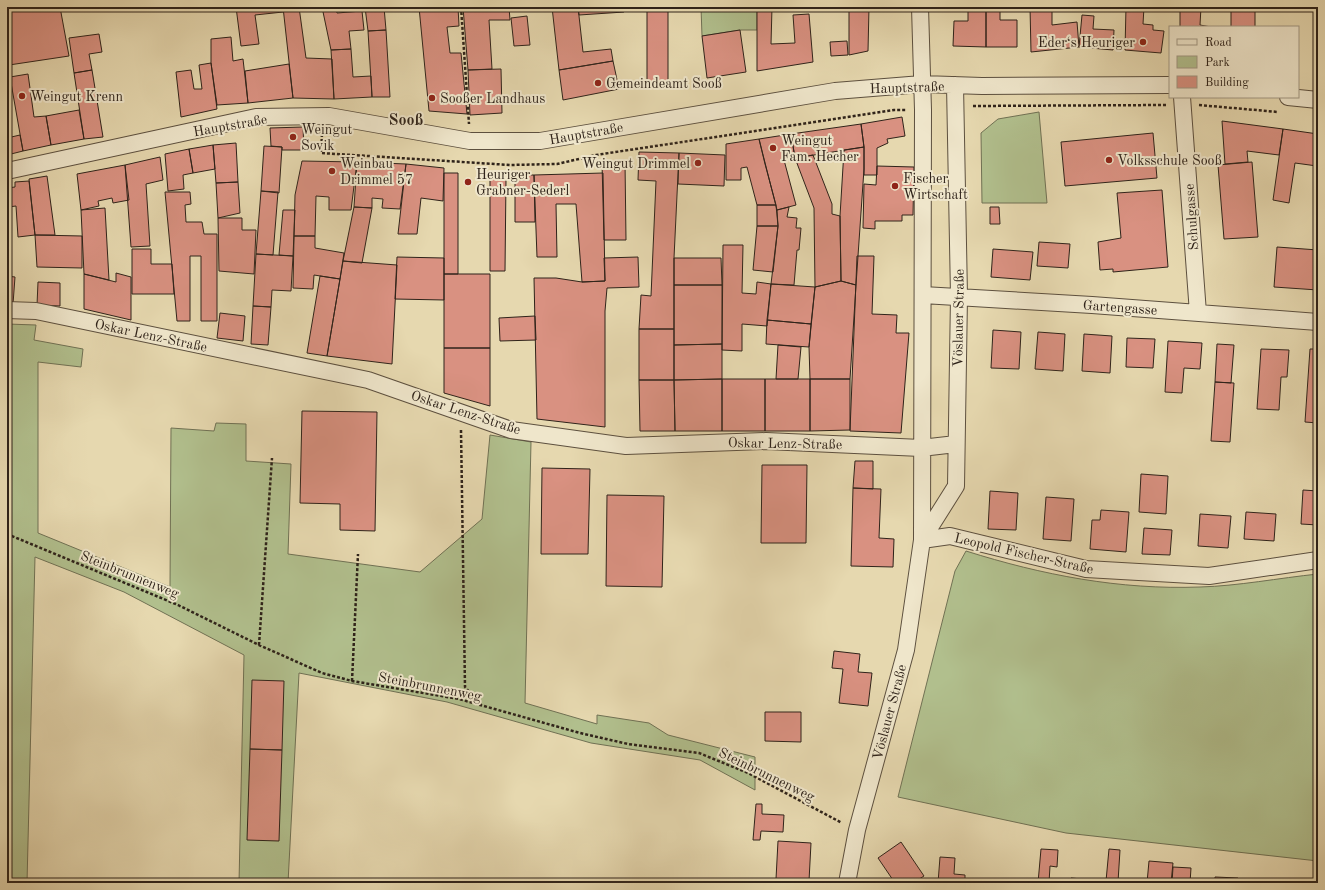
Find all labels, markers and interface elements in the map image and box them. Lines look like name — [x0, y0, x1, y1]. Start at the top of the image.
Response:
legend — [1169, 26, 1299, 98]
place label: Eder‘s Heuriger — [1038, 36, 1135, 50]
marker: Eder‘s Heuriger — [1138, 37, 1148, 47]
text: Road — [1205, 37, 1232, 49]
text: Park — [1205, 57, 1230, 69]
place label: Gemeindeamt Sooß — [606, 77, 722, 91]
text: Building — [1205, 77, 1249, 89]
marker: Gemeindeamt Sooß — [593, 78, 603, 88]
street label: Hauptstraße — [869, 80, 945, 96]
place label: Weingut Krenn — [30, 90, 124, 104]
marker: Weingut Krenn — [17, 91, 27, 101]
place label: Sooßer Landhaus — [440, 92, 545, 106]
marker: Sooßer Landhaus — [427, 93, 437, 103]
street label: Hauptstraße — [192, 113, 268, 139]
district label: Sooß — [389, 113, 424, 129]
street label: Hauptstraße — [548, 121, 624, 147]
place label: Weingut Sovik — [301, 123, 352, 153]
marker: Weingut Sovik — [288, 132, 298, 142]
place label: Weingut Fam. Hecher — [781, 134, 859, 164]
marker: Weingut Fam. Hecher — [768, 143, 778, 153]
place label: Volksschule Sooß — [1117, 154, 1222, 168]
marker: Volksschule Sooß — [1104, 155, 1114, 165]
place label: Weinbau Drimmel 57 — [340, 157, 413, 187]
place label: Weingut Drimmel — [582, 157, 690, 171]
marker: Weingut Drimmel — [693, 158, 703, 168]
marker: Weinbau Drimmel 57 — [327, 166, 337, 176]
place label: Heuriger Grabner-Sederl — [476, 168, 569, 198]
place label: Fischer Wirtschaft — [903, 172, 968, 202]
marker: Heuriger Grabner-Sederl — [463, 177, 473, 187]
marker: Fischer Wirtschaft — [890, 181, 900, 191]
street label: Schulgasse — [1183, 183, 1201, 251]
street label: Vöslauer Straße — [951, 269, 967, 367]
street label: Gartengasse — [1082, 298, 1158, 318]
street label: Oskar Lenz-Straße — [93, 317, 208, 355]
street label: Oskar Lenz-Straße — [409, 389, 522, 437]
street label: Oskar Lenz-Straße — [728, 436, 842, 452]
street label: Leopold Fischer-Straße — [953, 531, 1095, 577]
street label: Steinbrunnenweg — [78, 549, 181, 601]
street label: Vöslauer Straße — [871, 663, 909, 761]
street label: Steinbrunnenweg — [377, 670, 483, 704]
street label: Steinbrunnenweg — [716, 746, 817, 804]

